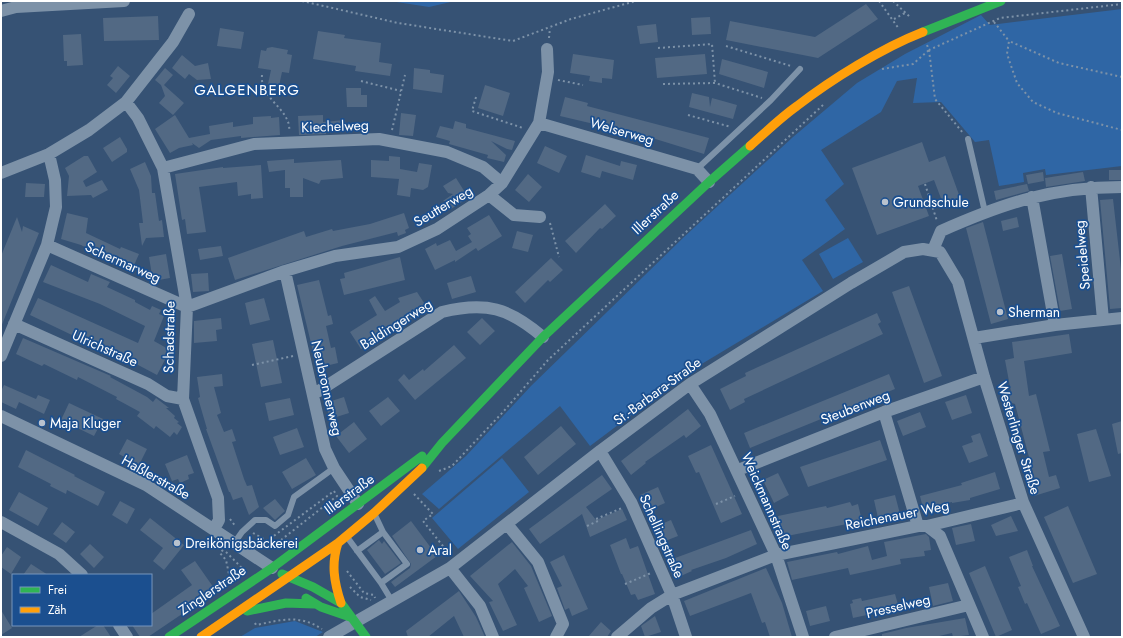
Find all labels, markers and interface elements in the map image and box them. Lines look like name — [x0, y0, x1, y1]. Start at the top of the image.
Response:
district label: GALGENBERG — [194, 79, 300, 101]
street label: Welserweg — [588, 112, 656, 150]
street label: Kiechelweg — [301, 115, 369, 137]
street label: Seutterweg — [410, 180, 476, 232]
street label: Illerstraße — [627, 185, 683, 239]
place label: Grundschule — [893, 192, 969, 212]
marker: Grundschule — [880, 197, 890, 207]
street label: Speidelweg — [1069, 220, 1095, 290]
street label: Schermarweg — [82, 236, 164, 288]
street label: Baldingerweg — [356, 294, 436, 354]
street label: Schadstraße — [158, 301, 180, 373]
place label: Sherman — [1008, 302, 1060, 322]
marker: Sherman — [995, 307, 1005, 317]
street label: Ulrichstraße — [69, 325, 141, 371]
street label: Neubronnerweg — [306, 338, 348, 438]
street label: St.-Barbara-Straße — [609, 352, 705, 430]
street label: Westerlinger Straße — [992, 379, 1046, 497]
street label: Steubenweg — [818, 385, 892, 429]
place label: Maja Kluger — [50, 413, 121, 433]
marker: Maja Kluger — [37, 418, 47, 428]
street label: Weickmannstraße — [737, 449, 797, 553]
street label: Haßlerstraße — [118, 450, 194, 504]
street label: Illerstraße — [320, 469, 378, 519]
street label: Schellingstraße — [635, 491, 689, 581]
street label: Reichenauer Weg — [843, 495, 951, 535]
place label: Dreikönigsbäckerei — [185, 533, 298, 553]
marker: Dreikönigsbäckerei — [172, 538, 182, 548]
place label: Aral — [428, 540, 452, 560]
marker: Aral — [415, 545, 425, 555]
street label: Zinglerstraße — [174, 560, 250, 620]
legend — [12, 574, 152, 626]
text: Frei — [48, 581, 67, 599]
street label: Presselweg — [864, 589, 932, 623]
text: Zäh — [48, 601, 67, 619]

